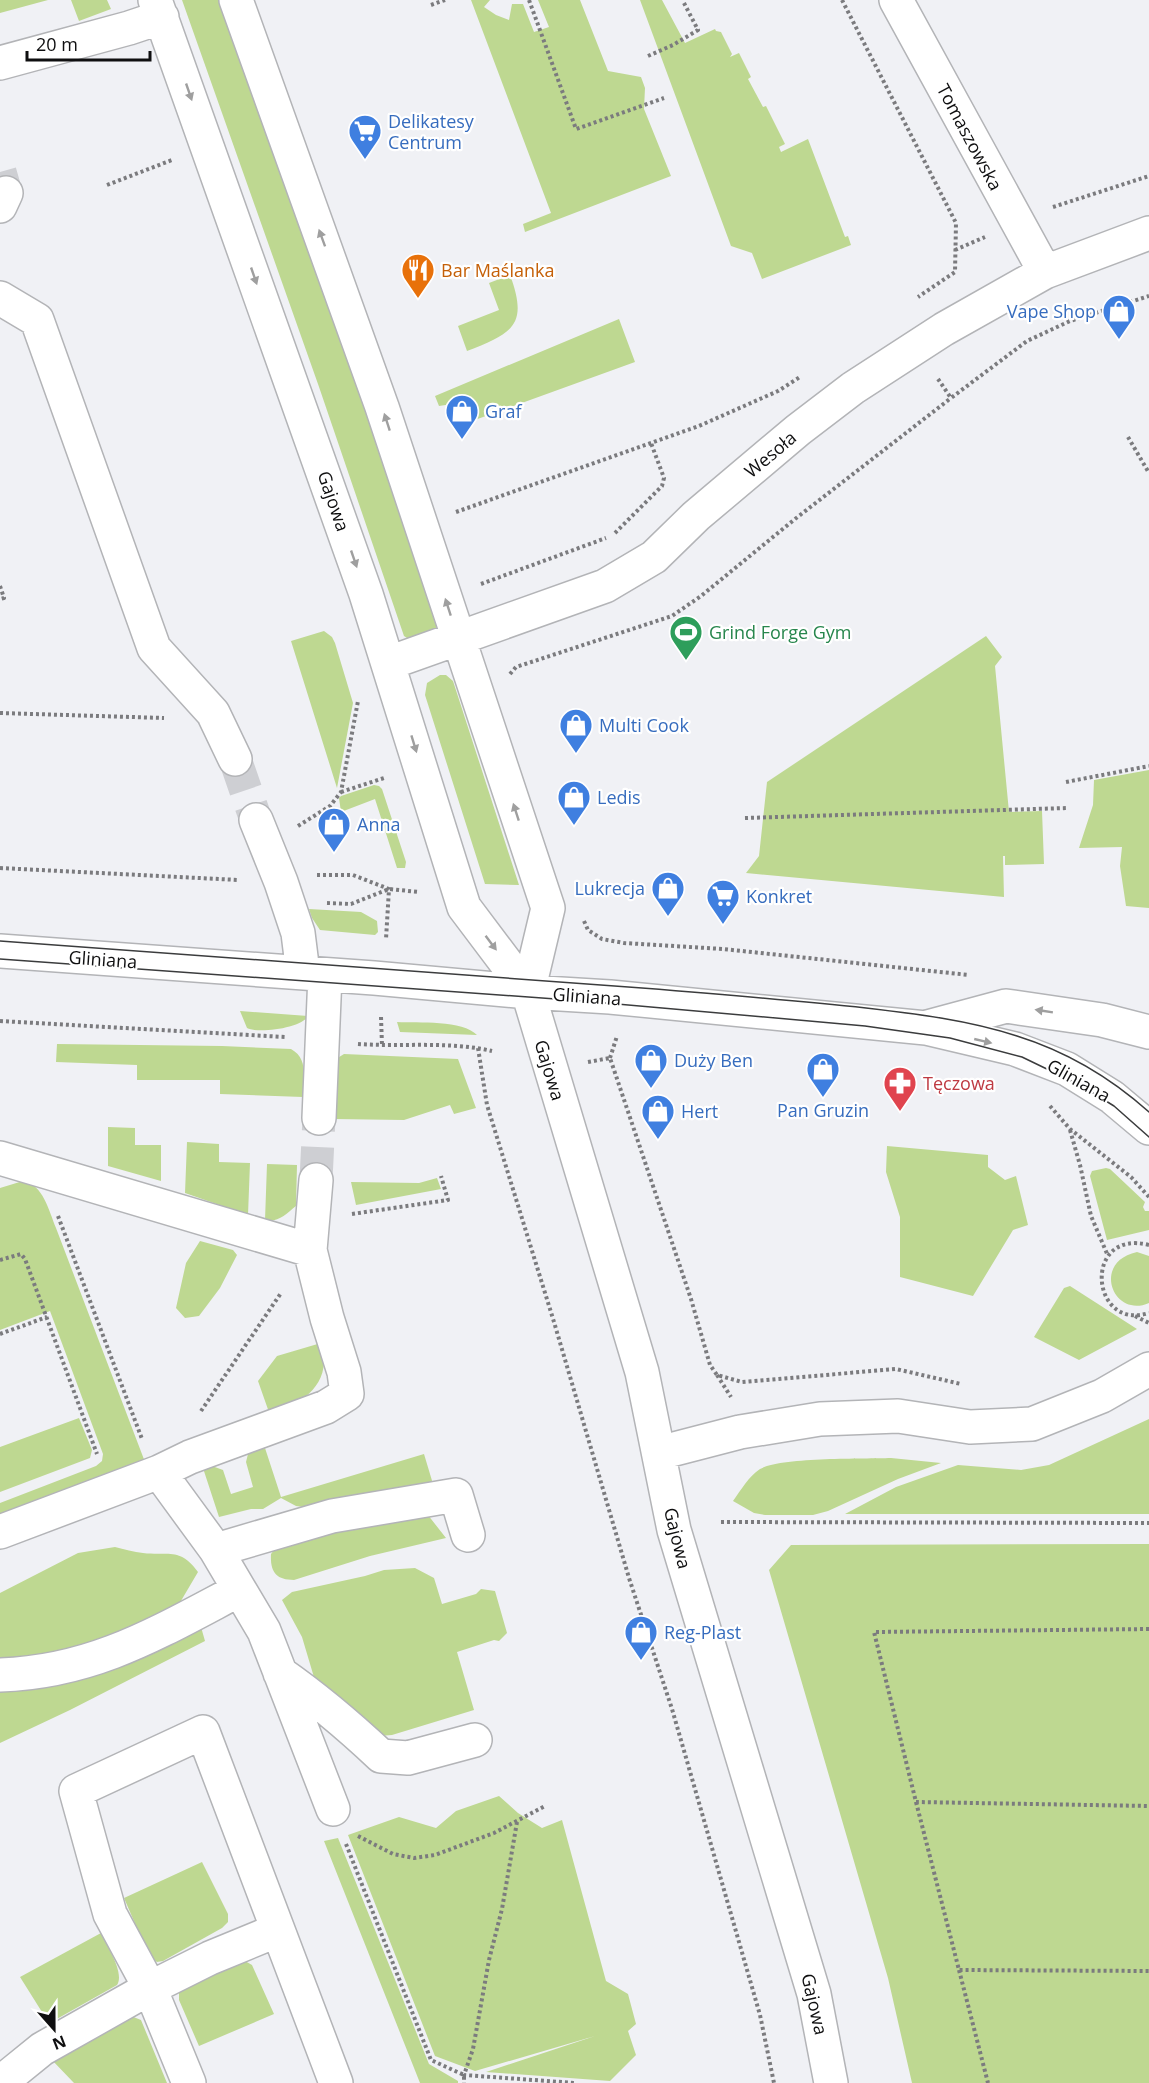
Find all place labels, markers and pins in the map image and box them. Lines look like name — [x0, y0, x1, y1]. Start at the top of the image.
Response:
place label: Delikatesy Centrum — [388, 109, 475, 154]
supermarket icon: Delikatesy Centrum — [347, 113, 383, 160]
restaurant icon: Bar Maślanka — [400, 252, 436, 299]
place label: Bar Maślanka — [441, 258, 554, 282]
shop icon: Vape Shop — [1101, 293, 1137, 340]
place label: Vape Shop — [1007, 299, 1096, 323]
shop icon: Graf — [444, 393, 480, 440]
place label: Graf — [485, 399, 522, 423]
sports icon: Grind Forge Gym — [668, 614, 704, 661]
place label: Grind Forge Gym — [709, 620, 852, 644]
shop icon: Multi Cook — [558, 707, 594, 754]
place label: Multi Cook — [599, 713, 689, 737]
shop icon: Ledis — [556, 779, 592, 826]
place label: Ledis — [597, 785, 641, 809]
shop icon: Anna — [316, 806, 352, 853]
place label: Anna — [357, 812, 400, 836]
shop icon: Lukrecja — [650, 870, 686, 917]
place label: Lukrecja — [574, 876, 645, 900]
supermarket icon: Konkret — [705, 878, 741, 925]
place label: Konkret — [746, 884, 812, 908]
shop icon: Duży Ben — [633, 1042, 669, 1089]
place label: Duży Ben — [674, 1048, 753, 1072]
shop icon: Pan Gruzin — [805, 1051, 841, 1098]
pharmacy icon: Tęczowa — [882, 1065, 918, 1112]
place label: Tęczowa — [923, 1071, 995, 1095]
shop icon: Hert — [640, 1093, 676, 1140]
place label: Pan Gruzin — [777, 1098, 869, 1122]
place label: Hert — [681, 1099, 718, 1123]
shop icon: Reg-Plast — [623, 1614, 659, 1661]
place label: Reg-Plast — [664, 1620, 741, 1644]

